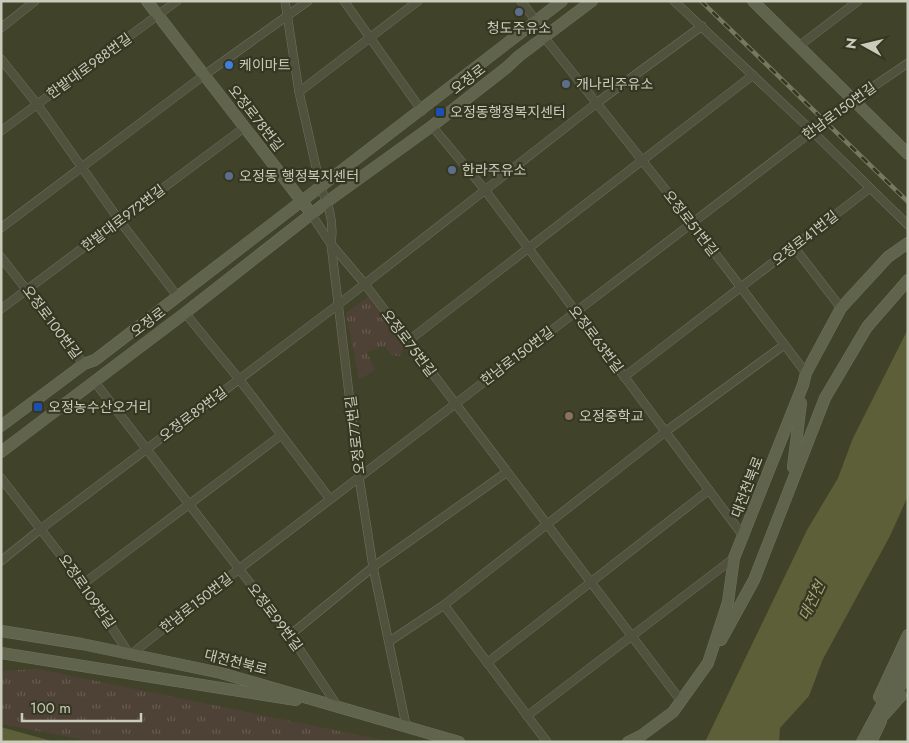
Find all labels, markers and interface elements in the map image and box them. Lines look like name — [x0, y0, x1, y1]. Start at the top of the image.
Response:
marker: 청도주유소 — [513, 6, 525, 18]
place label: 청도주유소 — [487, 18, 551, 38]
north arrow — [839, 20, 889, 70]
street label: 한밭대로988번길 — [42, 28, 136, 104]
text: N — [840, 36, 862, 50]
place label: 케이마트 — [239, 55, 291, 75]
marker: 케이마트 — [223, 59, 235, 71]
street label: 오정로 — [447, 59, 489, 99]
place label: 개나리주유소 — [576, 74, 653, 94]
street label: 한남로150번길 — [798, 77, 880, 145]
marker: 개나리주유소 — [560, 78, 572, 90]
street label: 오정로78번길 — [224, 81, 288, 155]
place label: 오정동행정복지센터 — [450, 102, 566, 122]
marker: 오정동행정복지센터 — [434, 106, 446, 118]
place label: 한라주유소 — [462, 160, 527, 180]
marker: 한라주유소 — [446, 164, 458, 176]
place label: 오정동 행정복지센터 — [239, 166, 359, 186]
marker: 오정동 행정복지센터 — [223, 170, 235, 182]
street label: 한밭대로972번길 — [77, 180, 169, 256]
street label: 오정로51번길 — [659, 186, 723, 260]
street label: 오정로41번길 — [768, 206, 842, 270]
street label: 오정로100번길 — [18, 281, 86, 363]
street label: 오정로63번길 — [564, 301, 628, 377]
street label: 오정로 — [127, 302, 170, 342]
street label: 오정로75번길 — [377, 305, 441, 381]
street label: 한남로150번길 — [476, 322, 558, 390]
street label: 오정로89번길 — [155, 382, 231, 446]
street label: 오정로77번길 — [340, 395, 370, 475]
place label: 오정농수산오거리 — [48, 397, 151, 417]
marker: 오정농수산오거리 — [32, 401, 44, 413]
place label: 오정중학교 — [579, 406, 644, 426]
marker: 오정중학교 — [563, 410, 575, 422]
street label: 대전천북로 — [726, 453, 768, 521]
street label: 오정로109번길 — [54, 550, 120, 632]
street label: 한남로150번길 — [156, 568, 236, 638]
water label: 대전천 — [793, 576, 832, 624]
street label: 오정로99번길 — [243, 579, 307, 655]
street label: 대전천북로 — [202, 645, 270, 680]
scale bar — [22, 690, 141, 722]
text: 100 m — [30, 697, 71, 719]

